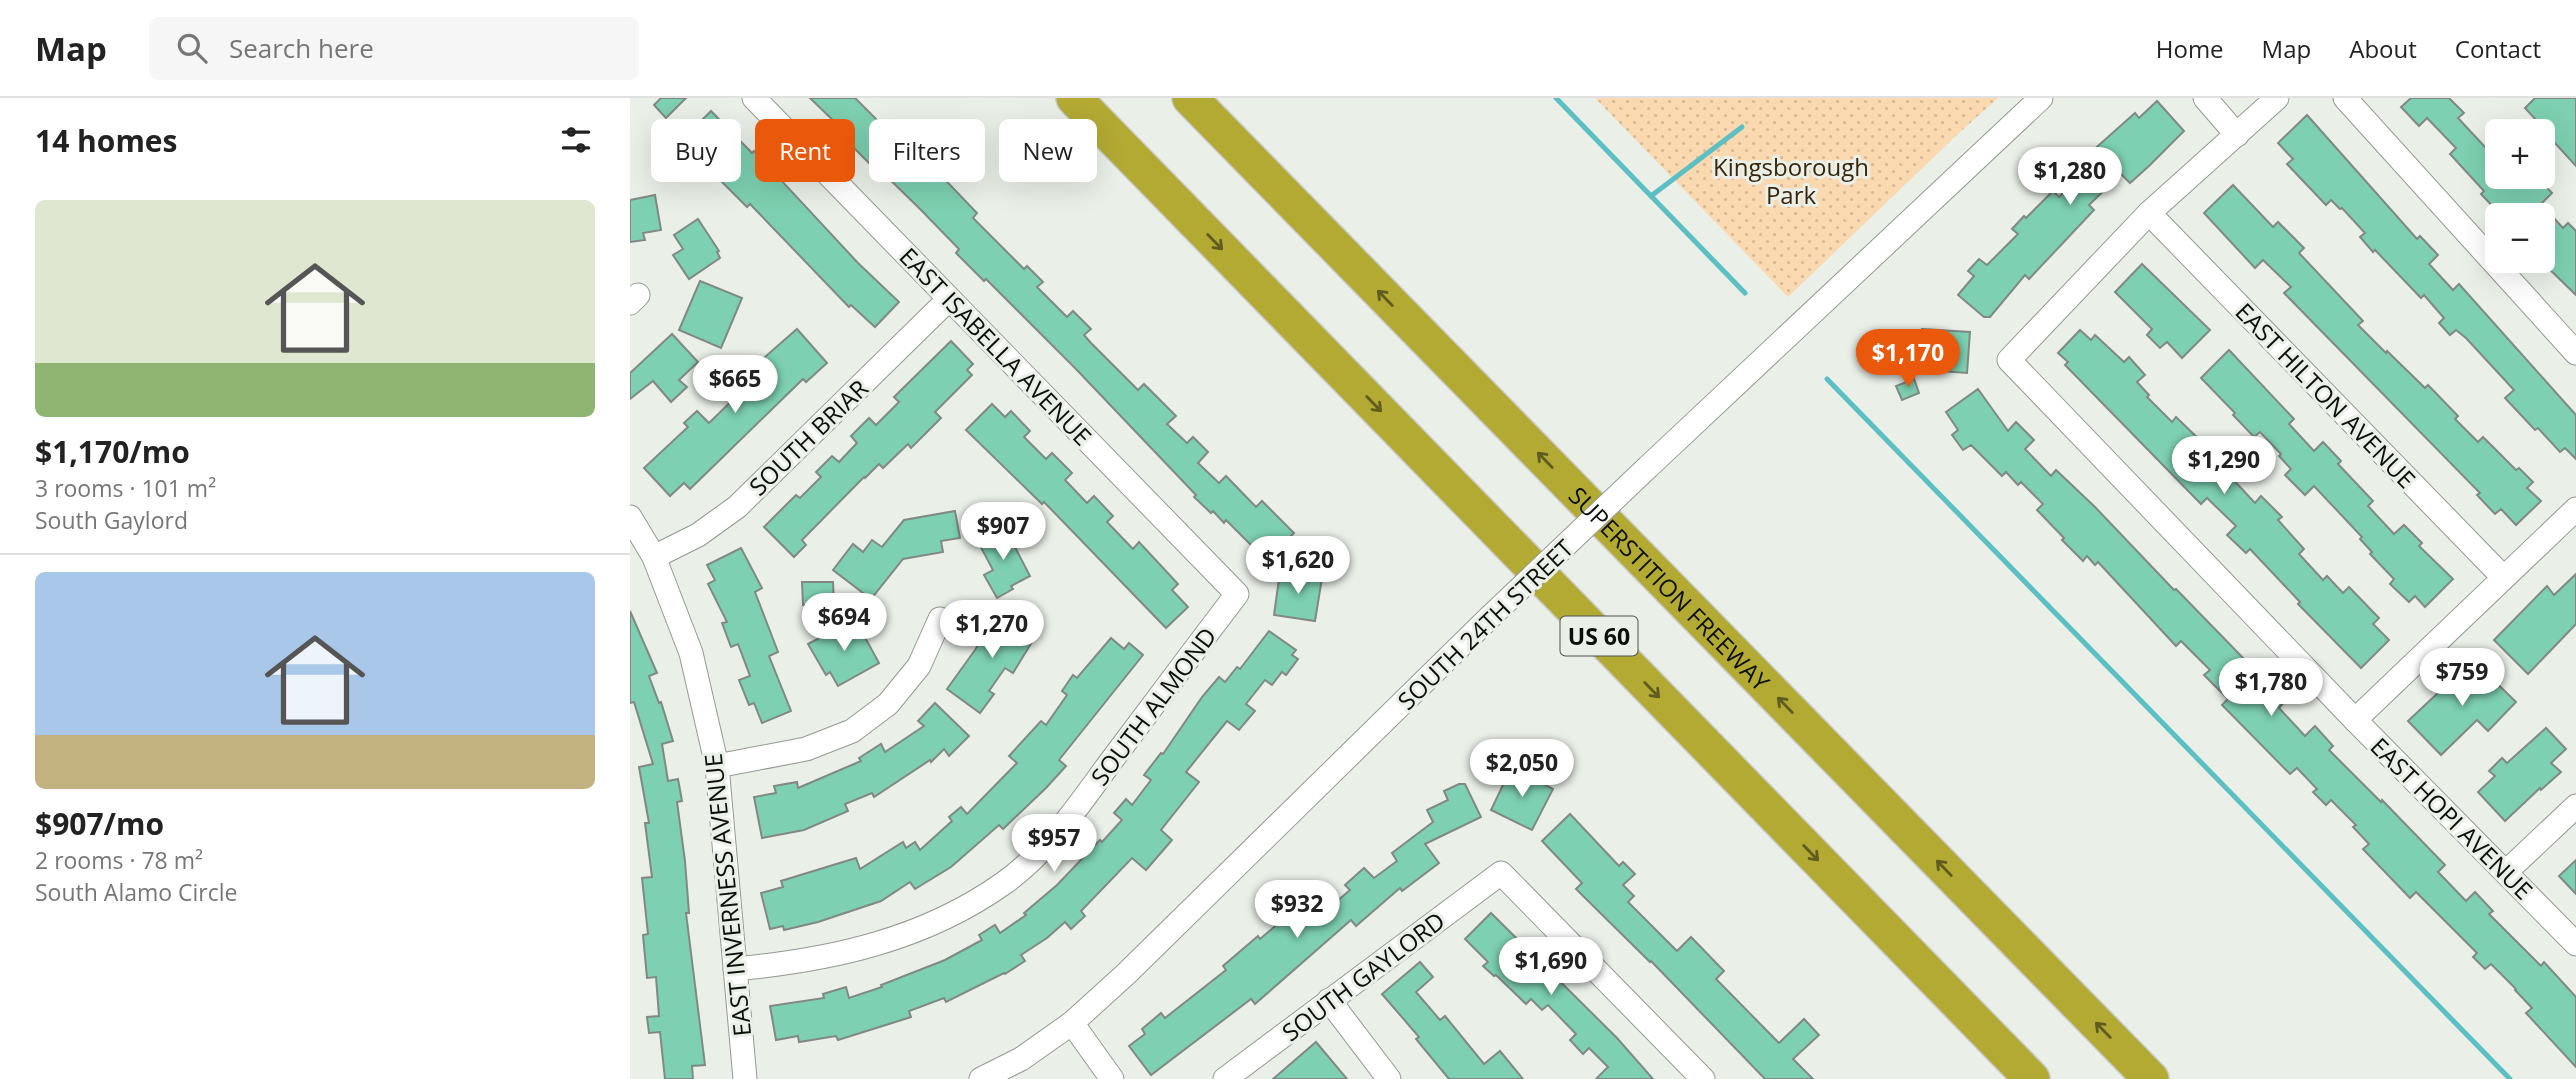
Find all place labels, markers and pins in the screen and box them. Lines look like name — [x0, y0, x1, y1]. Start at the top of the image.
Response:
pin: $1,280 — [2013, 148, 2127, 207]
pin: $1,170 — [1851, 330, 1965, 389]
pin: $665 — [694, 356, 776, 415]
pin: $1,290 — [2167, 436, 2281, 496]
pin: $907 — [962, 503, 1044, 562]
pin: $1,620 — [1241, 536, 1355, 596]
pin: $694 — [803, 594, 885, 653]
pin: $1,270 — [935, 601, 1049, 660]
pin: $759 — [2421, 648, 2503, 708]
pin: $1,780 — [2214, 658, 2328, 718]
pin: $2,050 — [1465, 740, 1579, 799]
pin: $957 — [1013, 814, 1095, 874]
pin: $932 — [1256, 880, 1338, 940]
pin: $1,690 — [1494, 937, 1608, 997]

